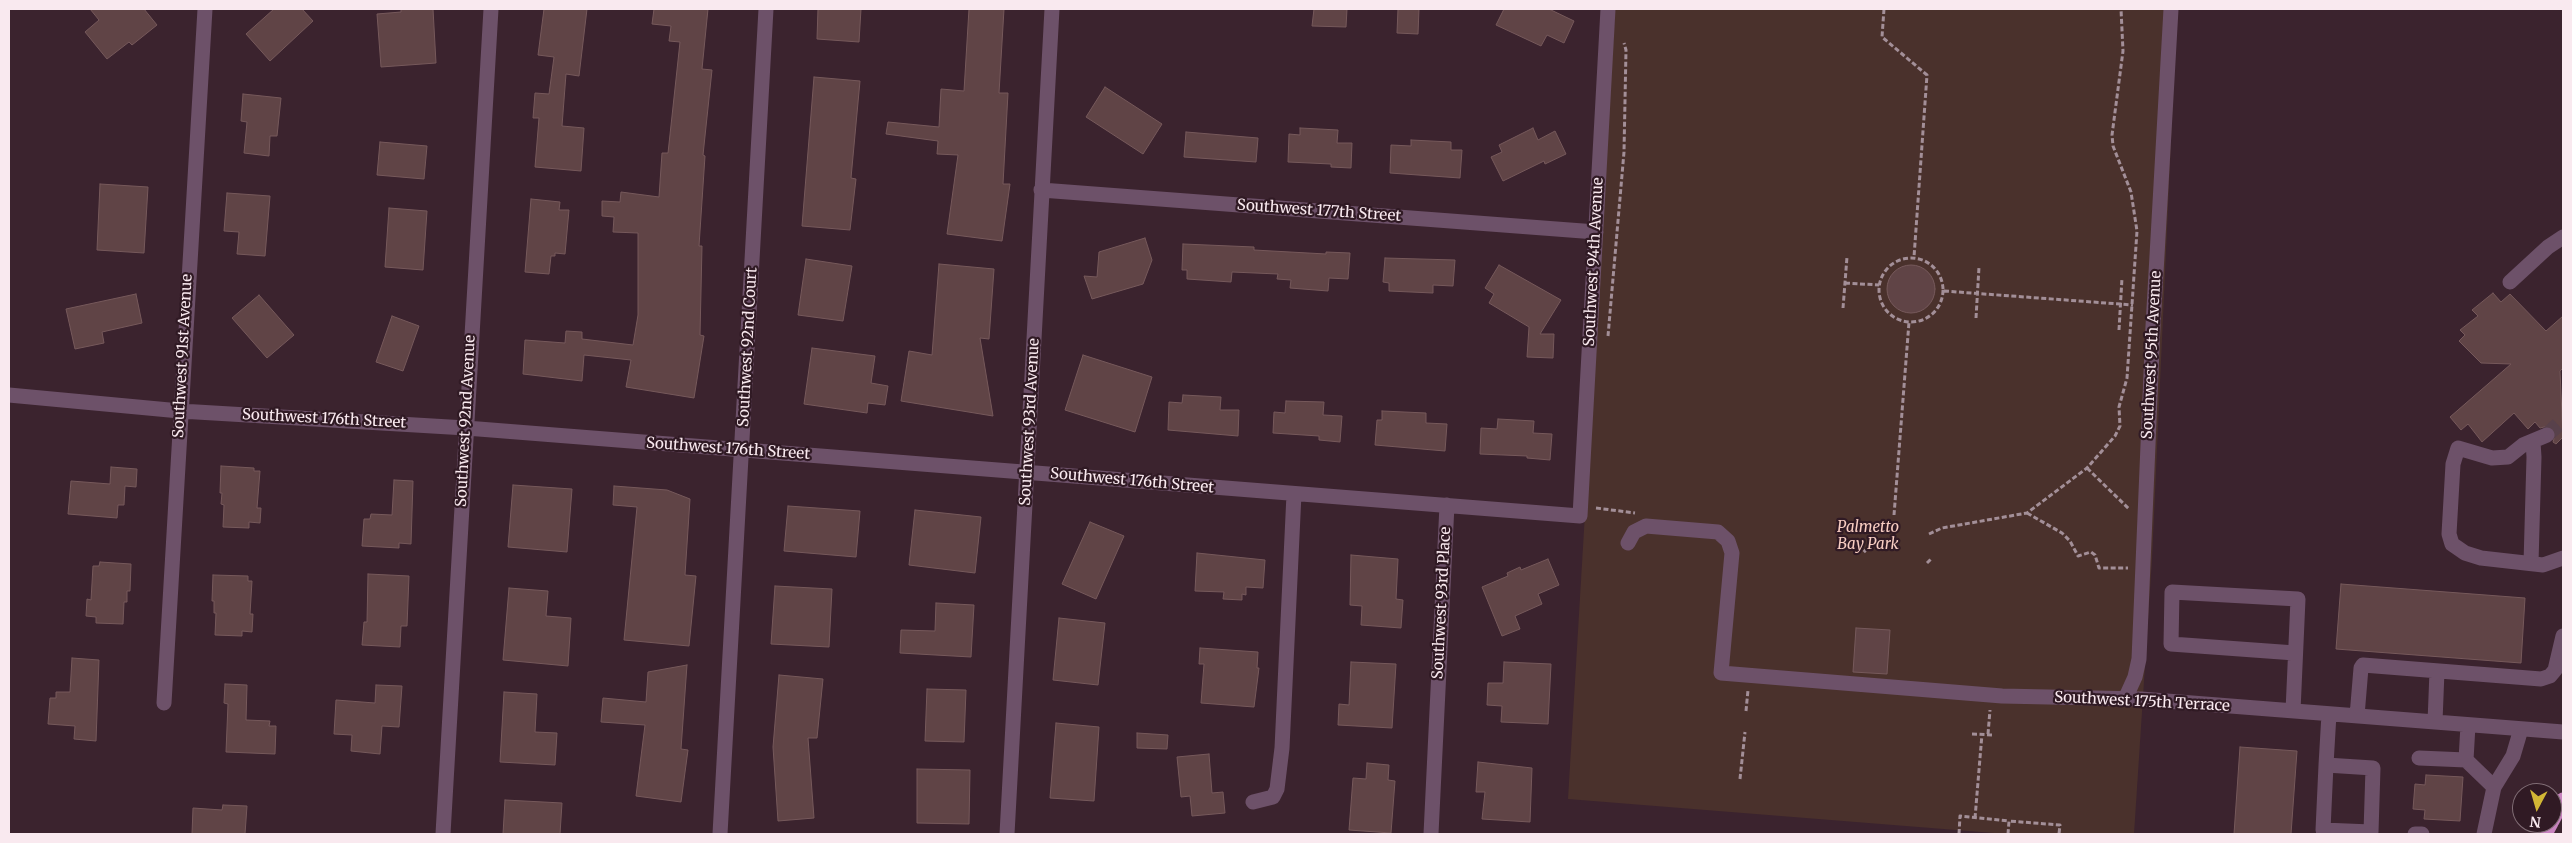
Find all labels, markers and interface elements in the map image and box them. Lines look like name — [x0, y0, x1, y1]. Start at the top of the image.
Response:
street label: Southwest 94th Avenue — [1581, 177, 1607, 347]
street label: Southwest 177th Street — [1236, 196, 1402, 226]
street label: Southwest 92nd Court — [735, 267, 761, 427]
street label: Southwest 95th Avenue — [2139, 270, 2165, 440]
street label: Southwest 91st Avenue — [170, 273, 196, 439]
street label: Southwest 92nd Avenue — [452, 334, 480, 508]
street label: Southwest 93rd Avenue — [1017, 338, 1043, 506]
street label: Southwest 176th Street — [241, 406, 407, 432]
street label: Southwest 176th Street — [645, 434, 811, 464]
street label: Southwest 176th Street — [1049, 465, 1215, 497]
park label: Palmetto Bay Park — [1837, 519, 1899, 554]
street label: Southwest 93rd Place — [1429, 526, 1455, 680]
street label: Southwest 175th Terrace — [2054, 688, 2230, 716]
north arrow — [2512, 783, 2562, 833]
text: N — [2529, 812, 2542, 831]

